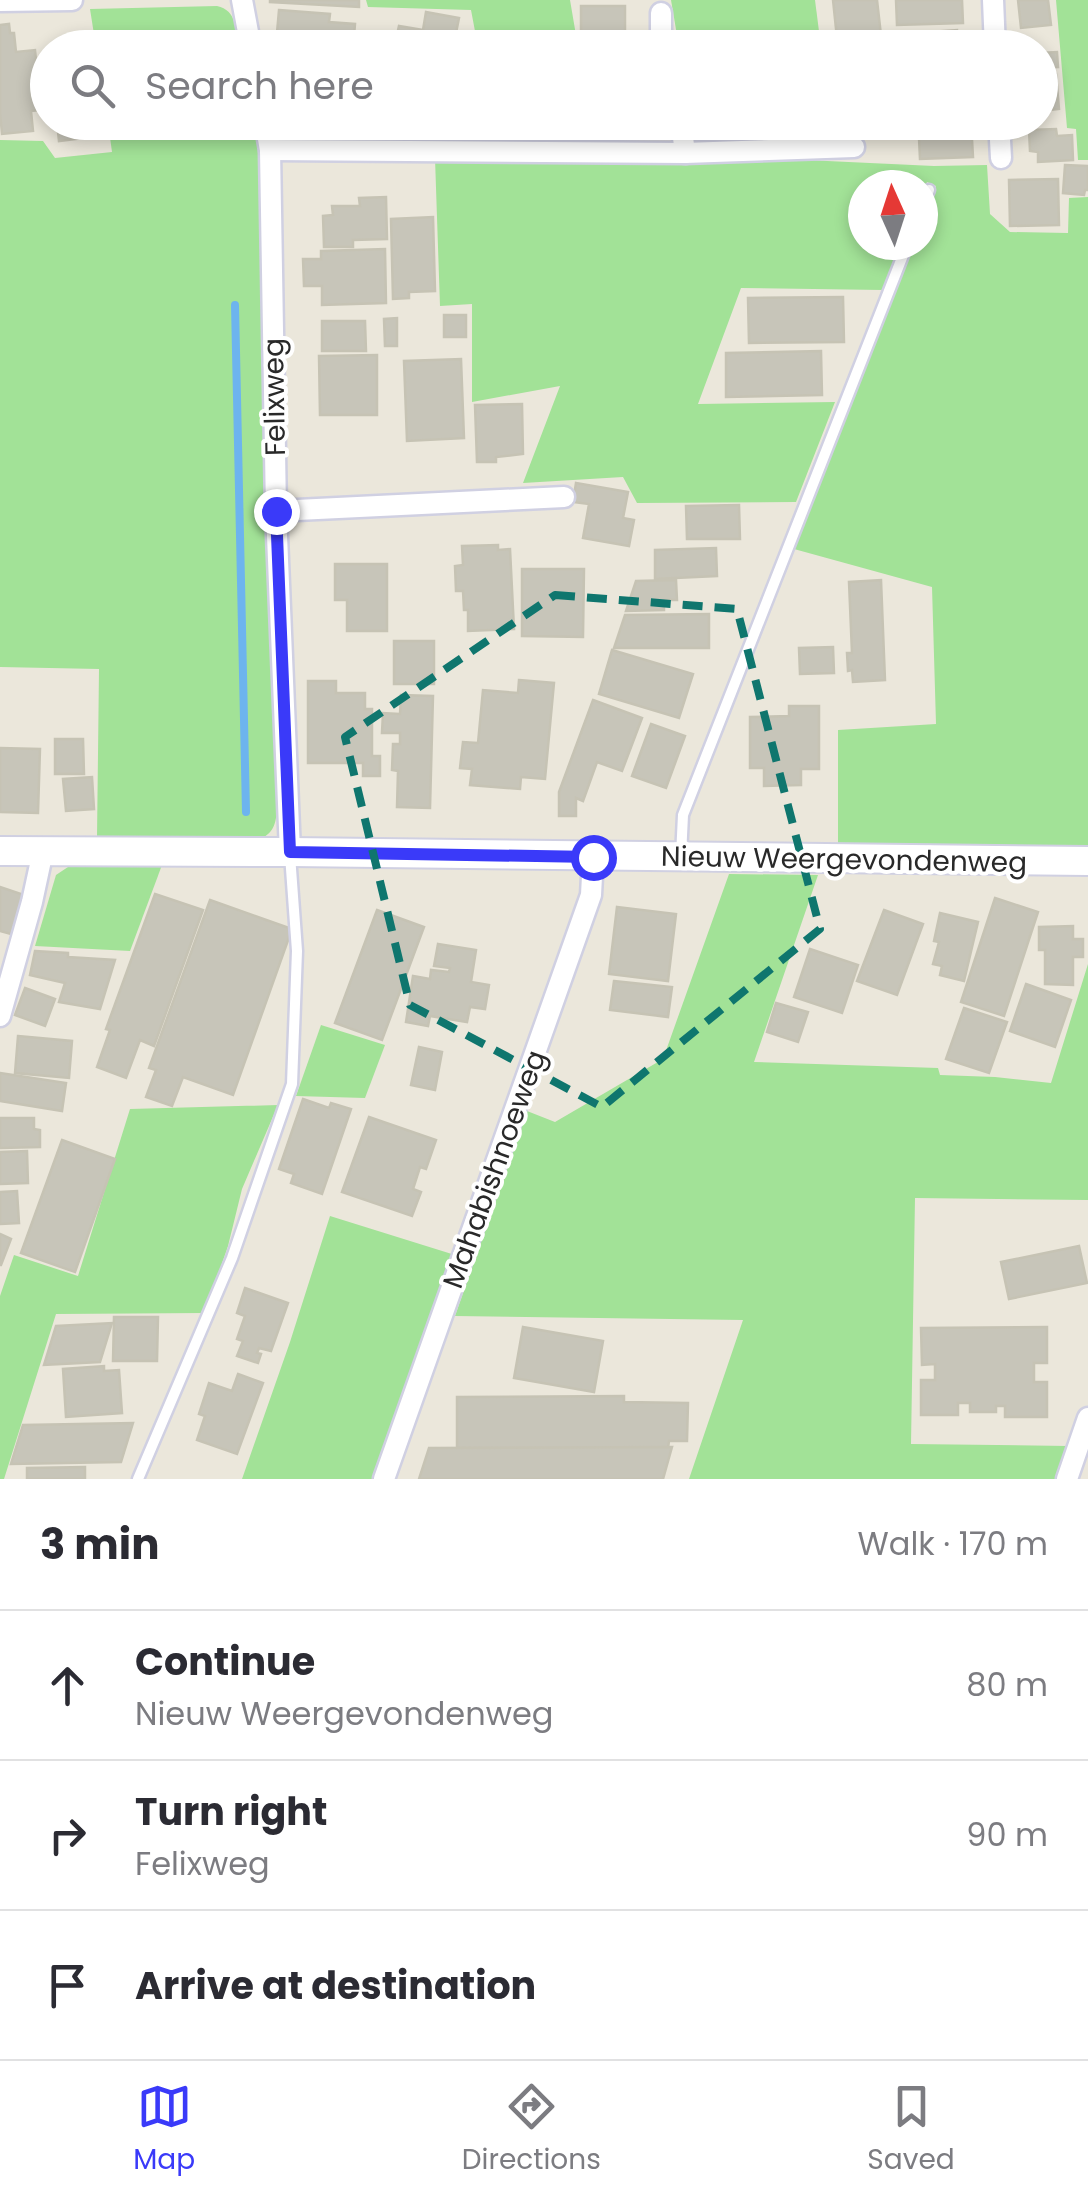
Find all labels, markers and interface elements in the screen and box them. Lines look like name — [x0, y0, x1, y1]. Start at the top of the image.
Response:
search box — [30, 30, 1058, 140]
icon: search — [65, 58, 120, 113]
text: Search here — [145, 59, 374, 112]
north arrow — [848, 170, 938, 260]
street label: Felixweg — [254, 338, 295, 456]
route end — [254, 489, 300, 535]
route start — [571, 835, 617, 881]
street label: Nieuw Weergevondenweg — [661, 837, 1027, 882]
street label: Mahabishnoeweg — [433, 1045, 556, 1294]
text: 3 min — [40, 1515, 160, 1574]
text: Walk · 170 m — [858, 1521, 1048, 1566]
text: Continue — [135, 1635, 315, 1688]
icon: ahead — [40, 1658, 95, 1713]
text: 80 m — [966, 1662, 1048, 1707]
text: Nieuw Weergevondenweg — [135, 1691, 553, 1736]
text: Turn right — [135, 1785, 327, 1838]
icon: right — [40, 1808, 95, 1863]
text: 90 m — [966, 1812, 1048, 1857]
text: Felixweg — [135, 1841, 270, 1886]
icon: arrive — [40, 1958, 95, 2013]
text: Arrive at destination — [135, 1959, 536, 2012]
tab: Map — [133, 2079, 195, 2181]
tab: Directions — [462, 2079, 601, 2181]
tab: Saved — [867, 2079, 955, 2181]

